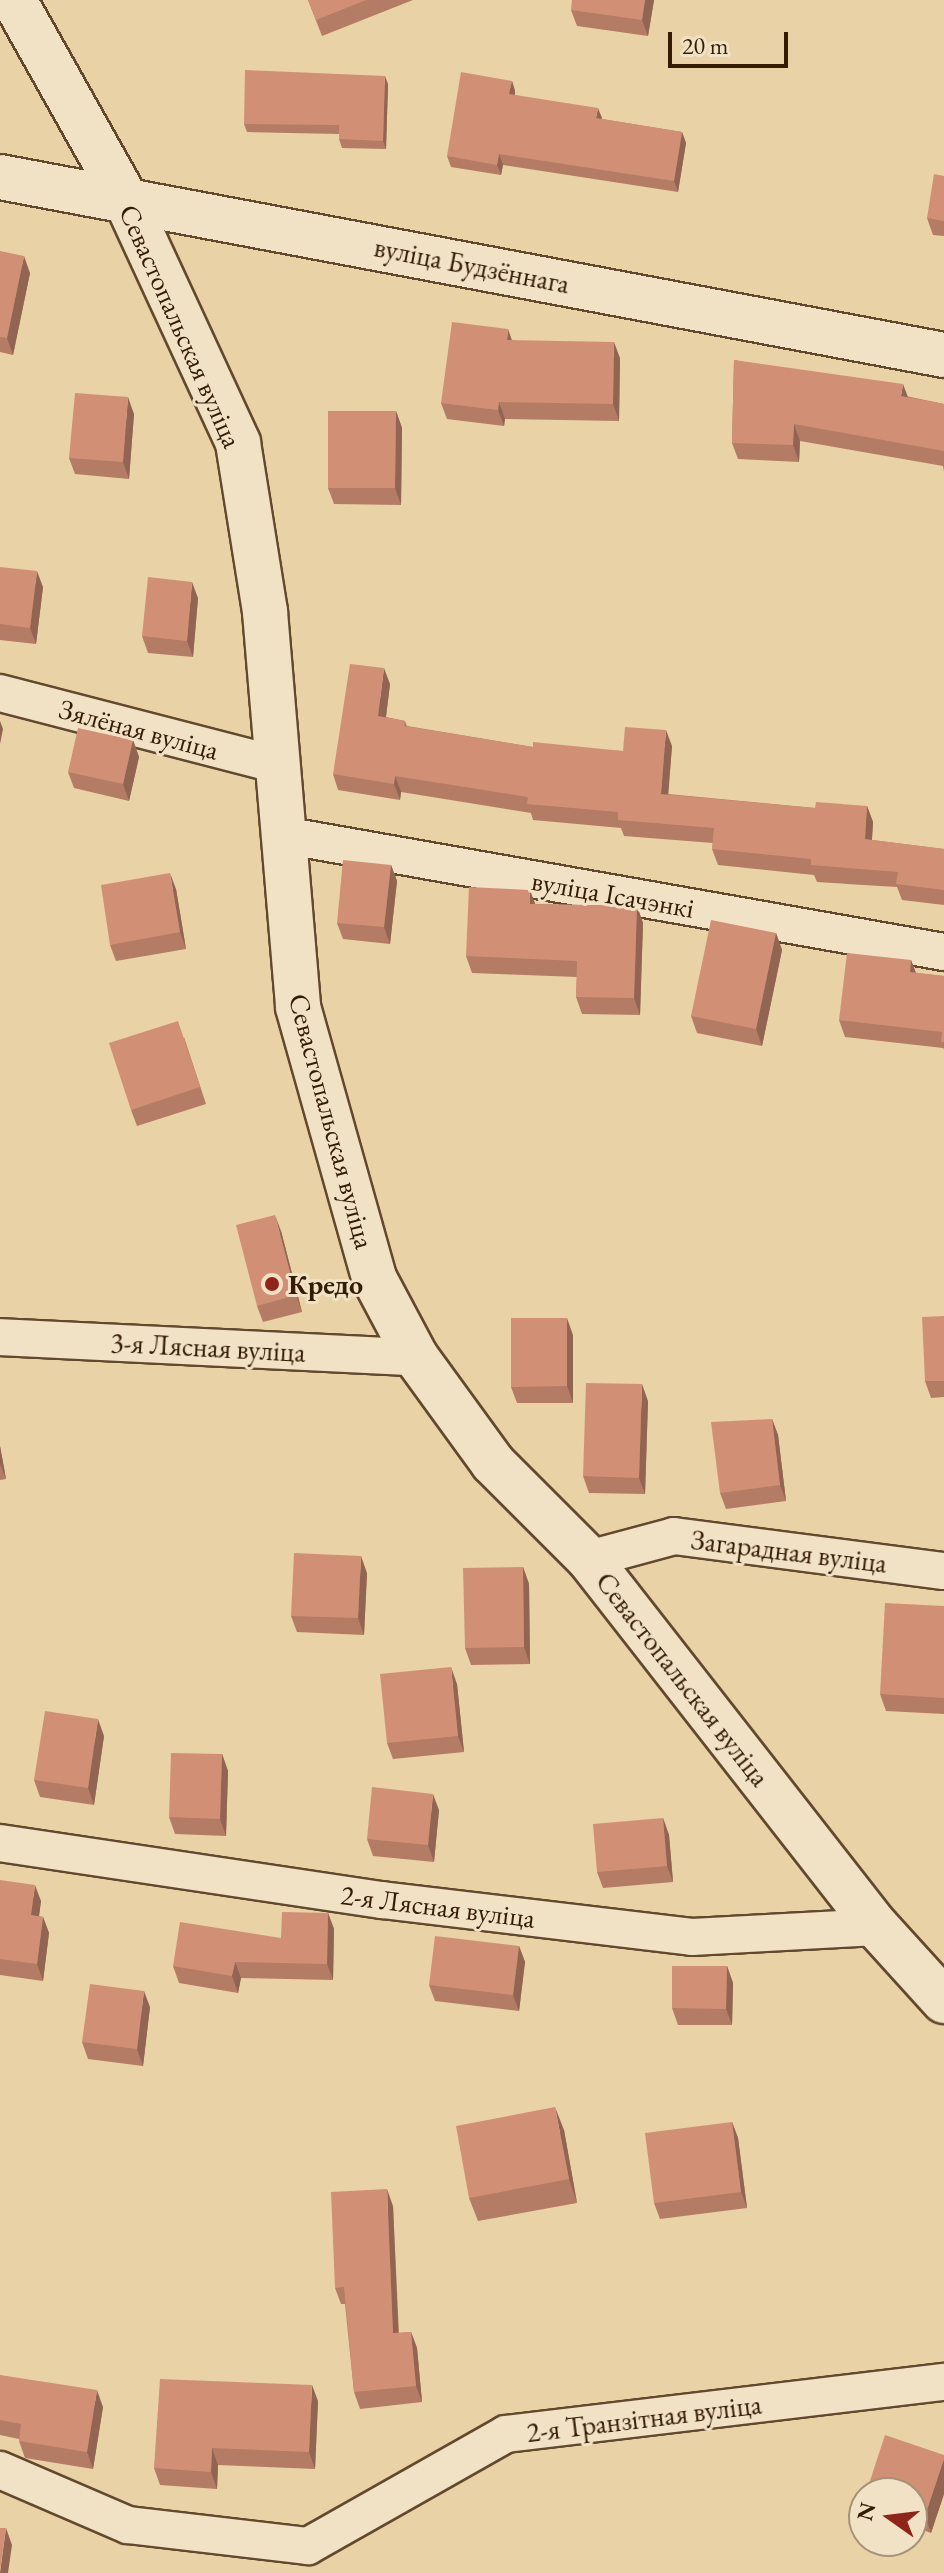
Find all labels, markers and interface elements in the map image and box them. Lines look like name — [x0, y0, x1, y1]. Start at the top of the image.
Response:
scale bar — [672, 16, 792, 66]
text: 20 m — [682, 30, 729, 61]
street label: Севастопальская вуліца — [112, 199, 250, 453]
street label: вуліца Будзённага — [371, 230, 573, 300]
street label: Зялёная вуліца — [55, 692, 223, 766]
street label: вуліца Ісачэнкі — [529, 863, 697, 925]
street label: Севастопальская вуліца — [282, 990, 382, 1252]
place label: Кредо — [288, 1267, 363, 1301]
marker: Кредо — [263, 1275, 281, 1293]
street label: 3-я Лясная вуліца — [110, 1325, 306, 1369]
street label: Загарадная вуліца — [689, 1522, 889, 1580]
street label: Севастопальская вуліца — [589, 1565, 777, 1793]
street label: 2-я Лясная вуліца — [339, 1877, 537, 1935]
street label: 2-я Транзітная вуліца — [524, 2387, 764, 2449]
north arrow — [848, 2477, 928, 2557]
text: N — [850, 2499, 882, 2524]

